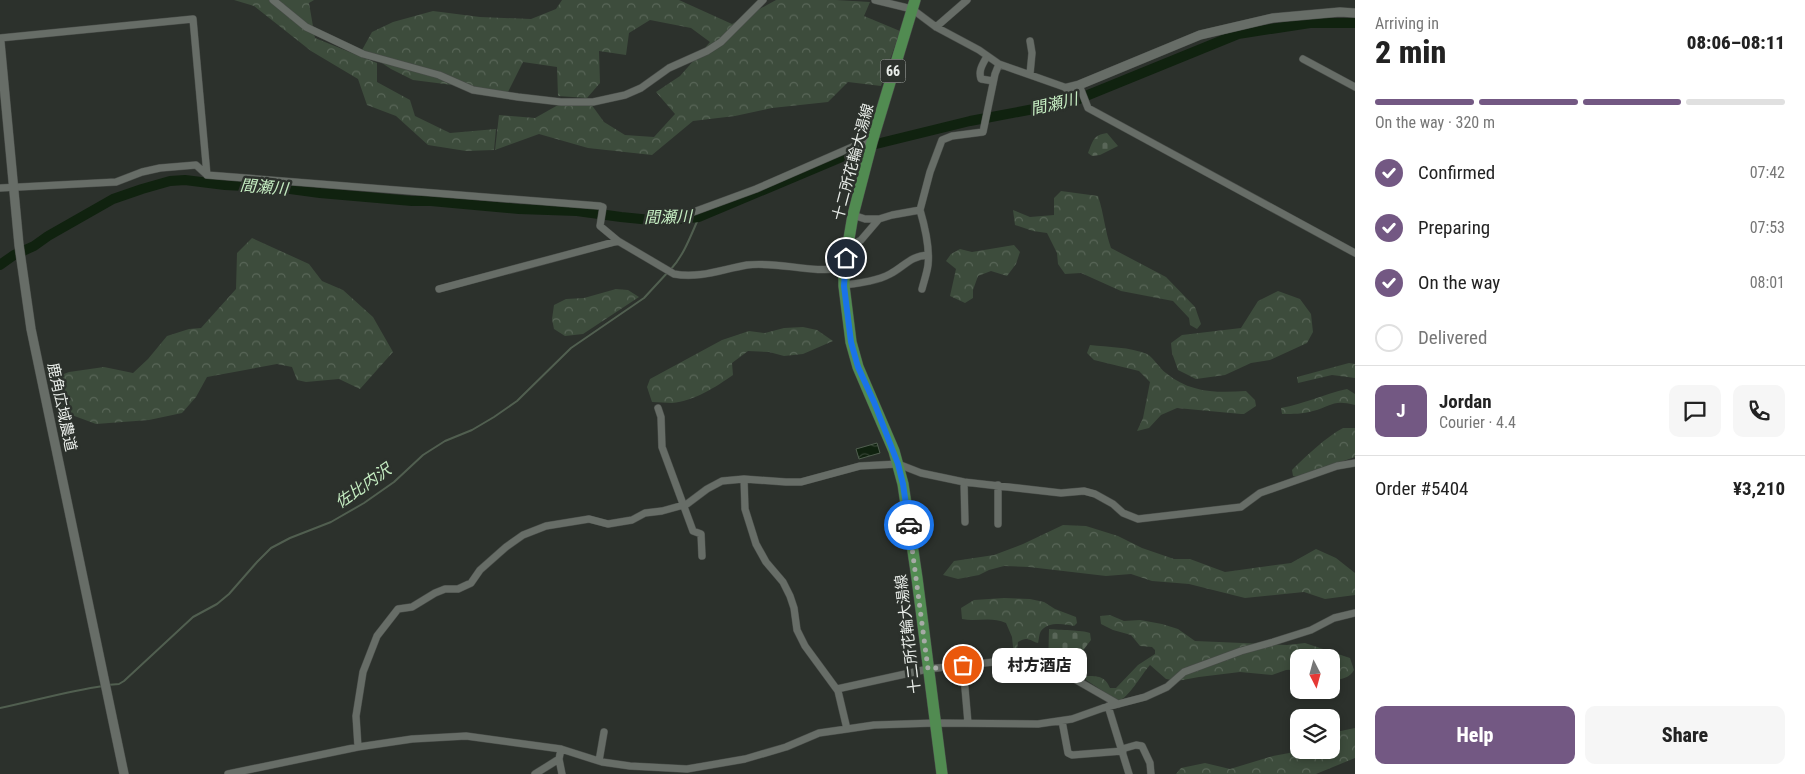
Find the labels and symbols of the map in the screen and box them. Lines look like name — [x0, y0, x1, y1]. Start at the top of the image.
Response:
road number: 66 — [880, 59, 906, 82]
water label: 間瀬川 — [1028, 89, 1081, 119]
street label: 十二所花輪大湯線 — [829, 102, 877, 222]
water label: 間瀬川 — [239, 175, 291, 199]
water label: 間瀬川 — [644, 207, 694, 227]
pin — [825, 237, 867, 279]
street label: 鹿角広域農道 — [44, 361, 80, 453]
water label: 佐比内沢 — [331, 459, 396, 512]
courier — [884, 500, 934, 550]
street label: 十二所花輪大湯線 — [892, 573, 924, 695]
pin — [942, 644, 984, 686]
callout: 村方酒店 — [993, 648, 1088, 682]
north arrow — [1290, 649, 1340, 699]

